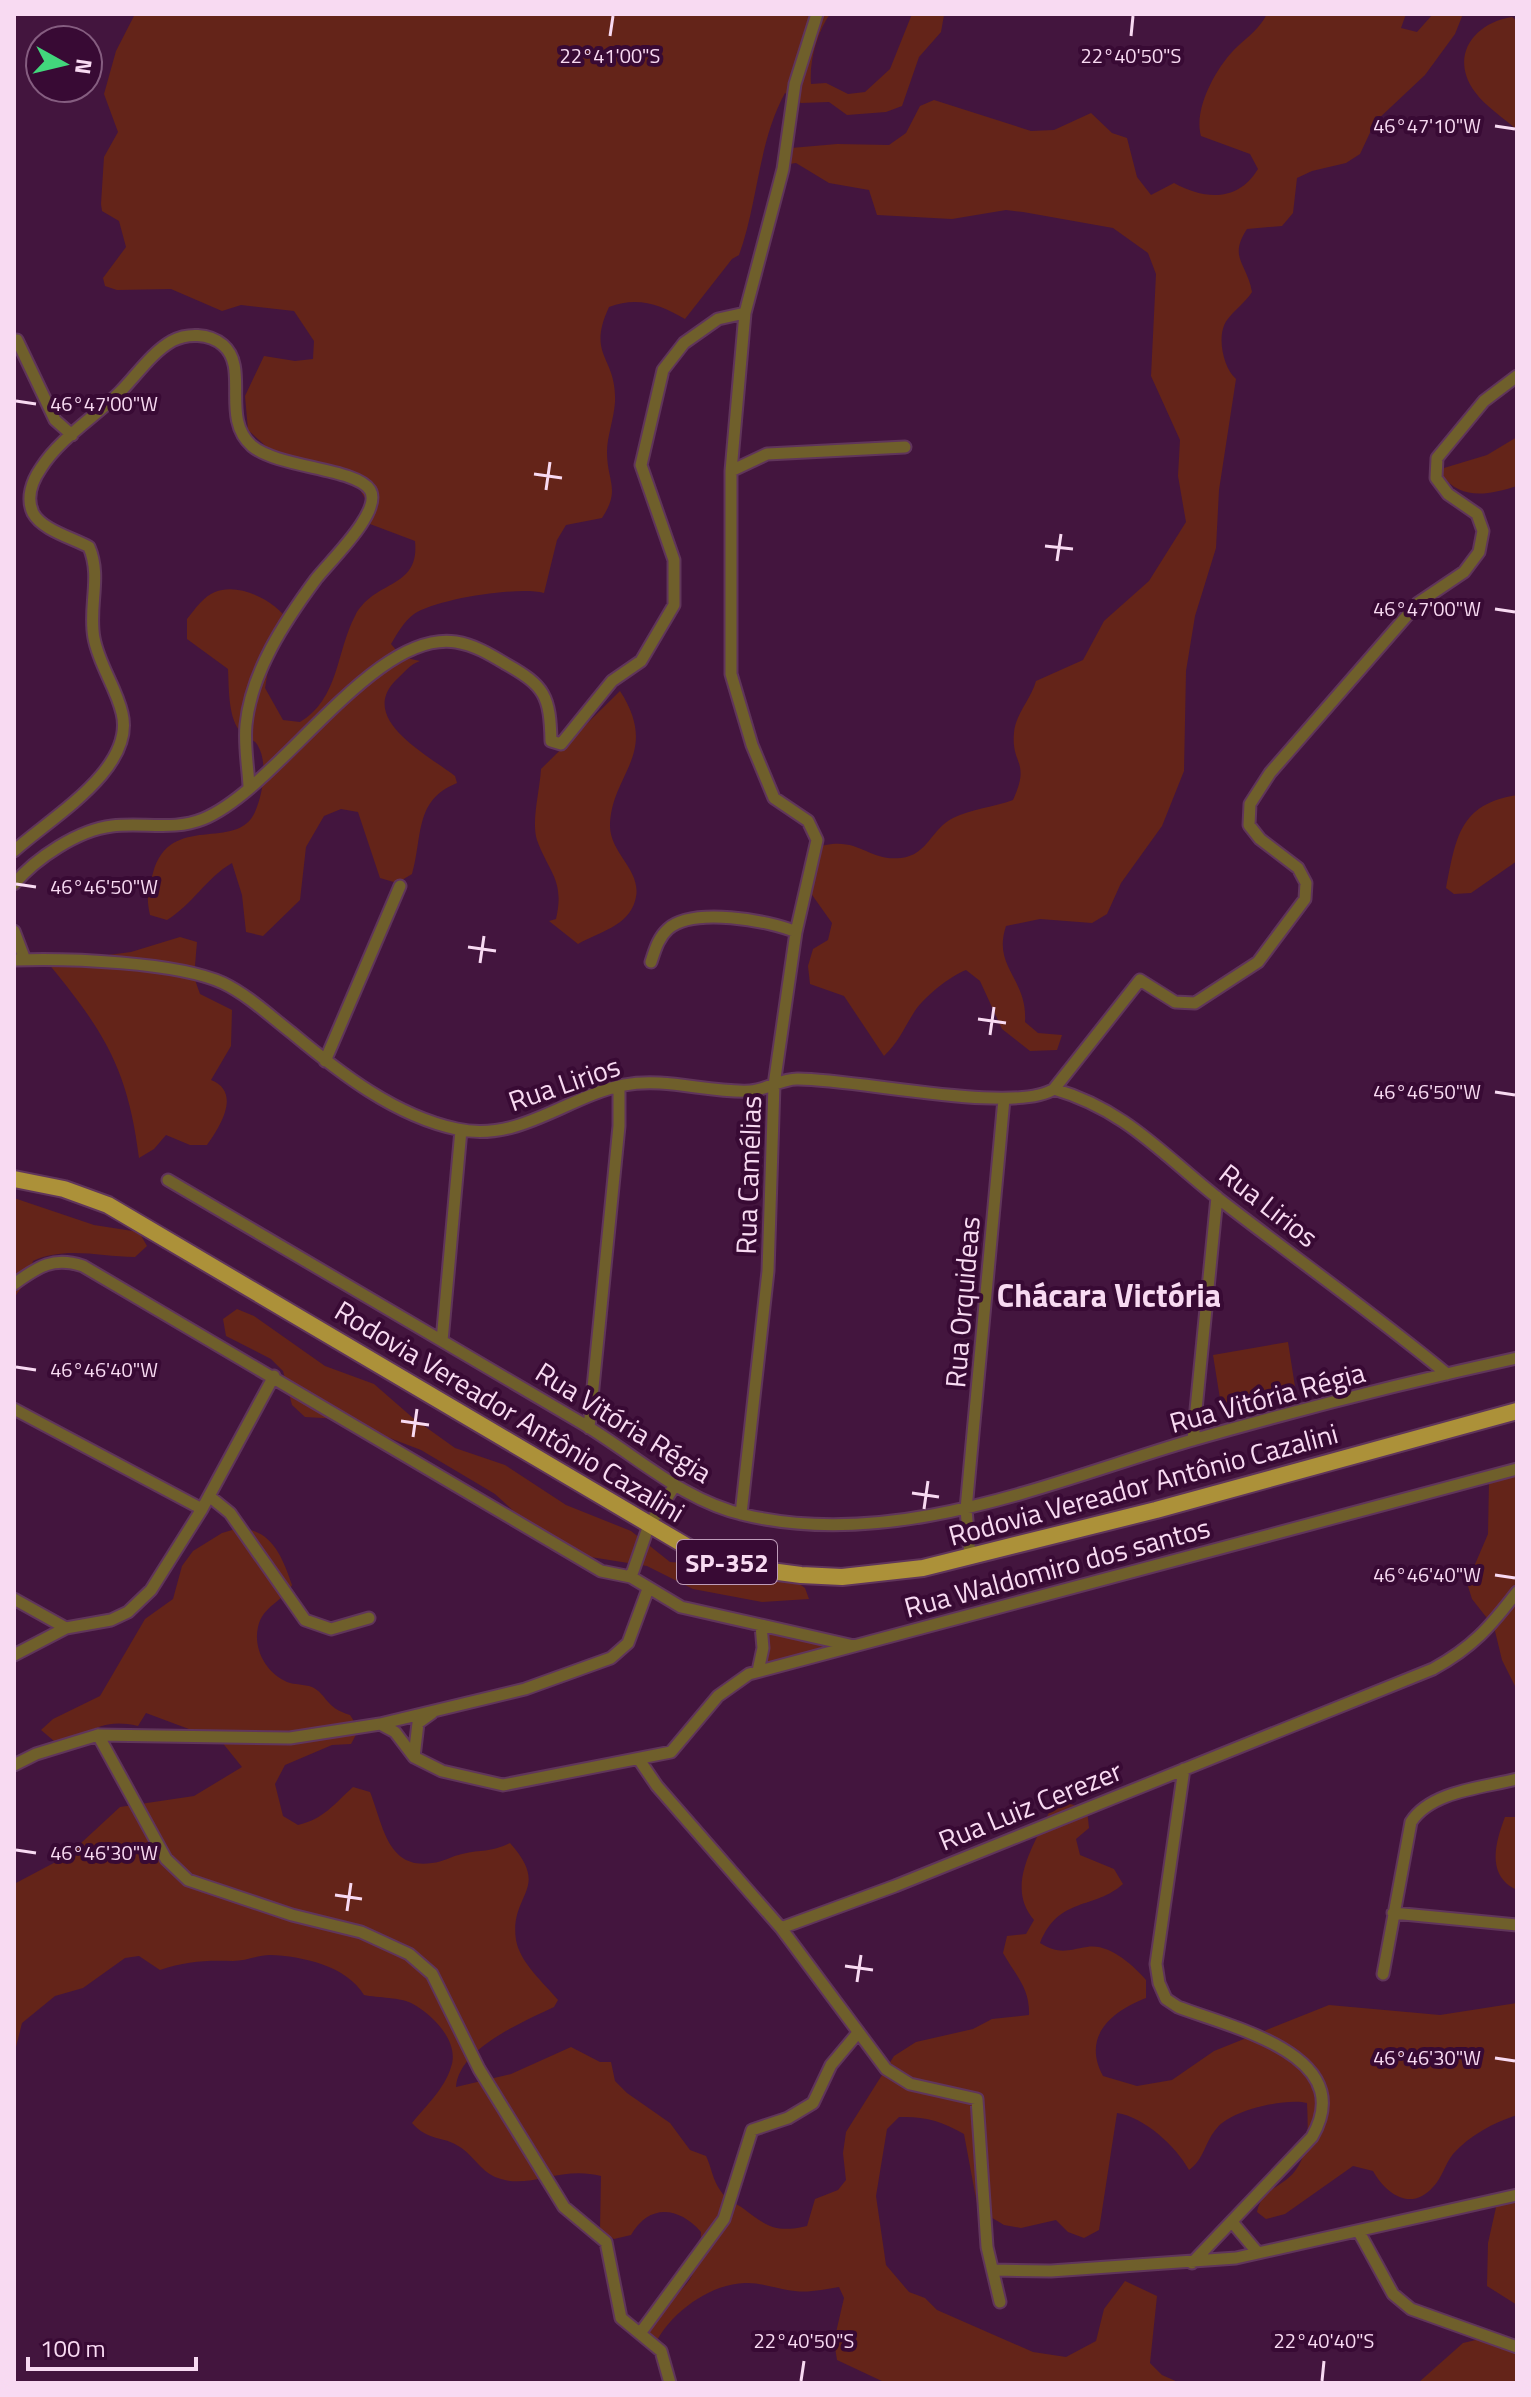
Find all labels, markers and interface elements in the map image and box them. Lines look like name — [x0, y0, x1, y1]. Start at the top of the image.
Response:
north arrow — [24, 24, 104, 104]
text: 22°41'00"S — [560, 40, 660, 71]
text: 22°40'50"S — [1081, 40, 1181, 71]
text: N — [66, 57, 102, 77]
text: 46°47'10"W — [1373, 110, 1481, 141]
text: 46°47'00"W — [50, 388, 158, 419]
text: 46°47'00"W — [1373, 593, 1481, 624]
text: 46°46'50"W — [50, 871, 158, 902]
street label: Rua Lirios — [502, 1044, 626, 1122]
text: 46°46'50"W — [1373, 1076, 1481, 1107]
street label: Rua Camélias — [724, 1095, 772, 1255]
street label: Rua Lirios — [1210, 1153, 1328, 1257]
street label: Rua Orquideas — [933, 1215, 991, 1389]
district label: Chácara Victória — [997, 1271, 1221, 1319]
street label: Rodovia Vereador Antônio Cazalini — [327, 1289, 693, 1533]
street label: Rua Vitória Régia — [1164, 1350, 1370, 1444]
street label: Rua Vitória Régia — [527, 1351, 721, 1493]
text: 46°46'40"W — [50, 1354, 158, 1385]
street label: Rodovia Vereador Antônio Cazalini — [943, 1411, 1343, 1557]
street label: Rua Waldomiro dos santos — [899, 1505, 1215, 1629]
road number: SP-352 — [677, 1540, 777, 1584]
text: 46°46'40"W — [1373, 1559, 1481, 1590]
street label: Rua Luiz Cerezer — [932, 1749, 1129, 1861]
text: 46°46'30"W — [50, 1837, 158, 1868]
text: 46°46'30"W — [1373, 2042, 1481, 2073]
scale bar — [28, 2321, 196, 2371]
text: 22°40'50"S — [754, 2325, 854, 2356]
text: 22°40'40"S — [1274, 2325, 1374, 2356]
text: 100 m — [40, 2330, 106, 2366]

